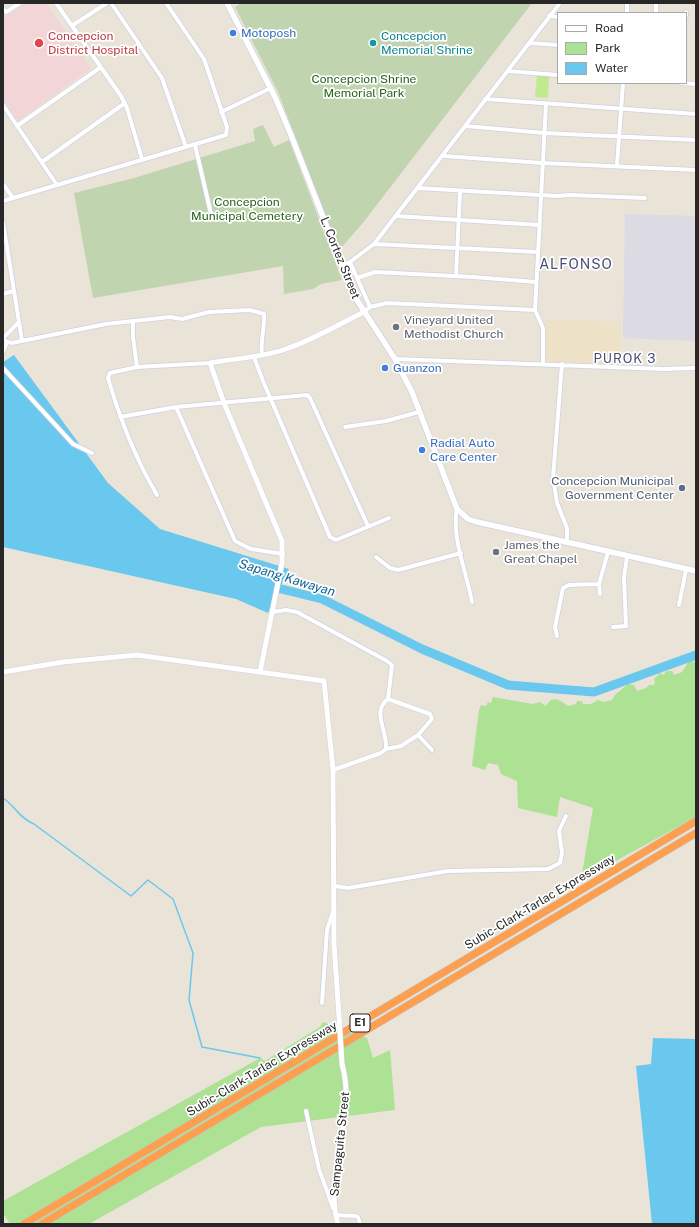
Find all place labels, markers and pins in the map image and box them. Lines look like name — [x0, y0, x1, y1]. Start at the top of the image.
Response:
place label: Motoposh — [241, 26, 296, 40]
marker: Motoposh — [228, 28, 238, 38]
place label: Concepcion District Hospital — [48, 29, 138, 57]
place label: Concepcion Memorial Shrine — [381, 29, 473, 57]
marker: Concepcion District Hospital — [33, 37, 45, 49]
marker: Concepcion Memorial Shrine — [368, 38, 378, 48]
place label: Vineyard United Methodist Church — [404, 313, 503, 341]
marker: Vineyard United Methodist Church — [391, 322, 401, 332]
place label: Guanzon — [393, 361, 442, 375]
marker: Guanzon — [380, 363, 390, 373]
place label: Radial Auto Care Center — [430, 436, 497, 464]
marker: Radial Auto Care Center — [417, 445, 427, 455]
place label: Concepcion Municipal Government Center — [551, 474, 674, 502]
marker: Concepcion Municipal Government Center — [677, 483, 687, 493]
place label: James the Great Chapel — [504, 538, 577, 566]
marker: James the Great Chapel — [491, 547, 501, 557]

